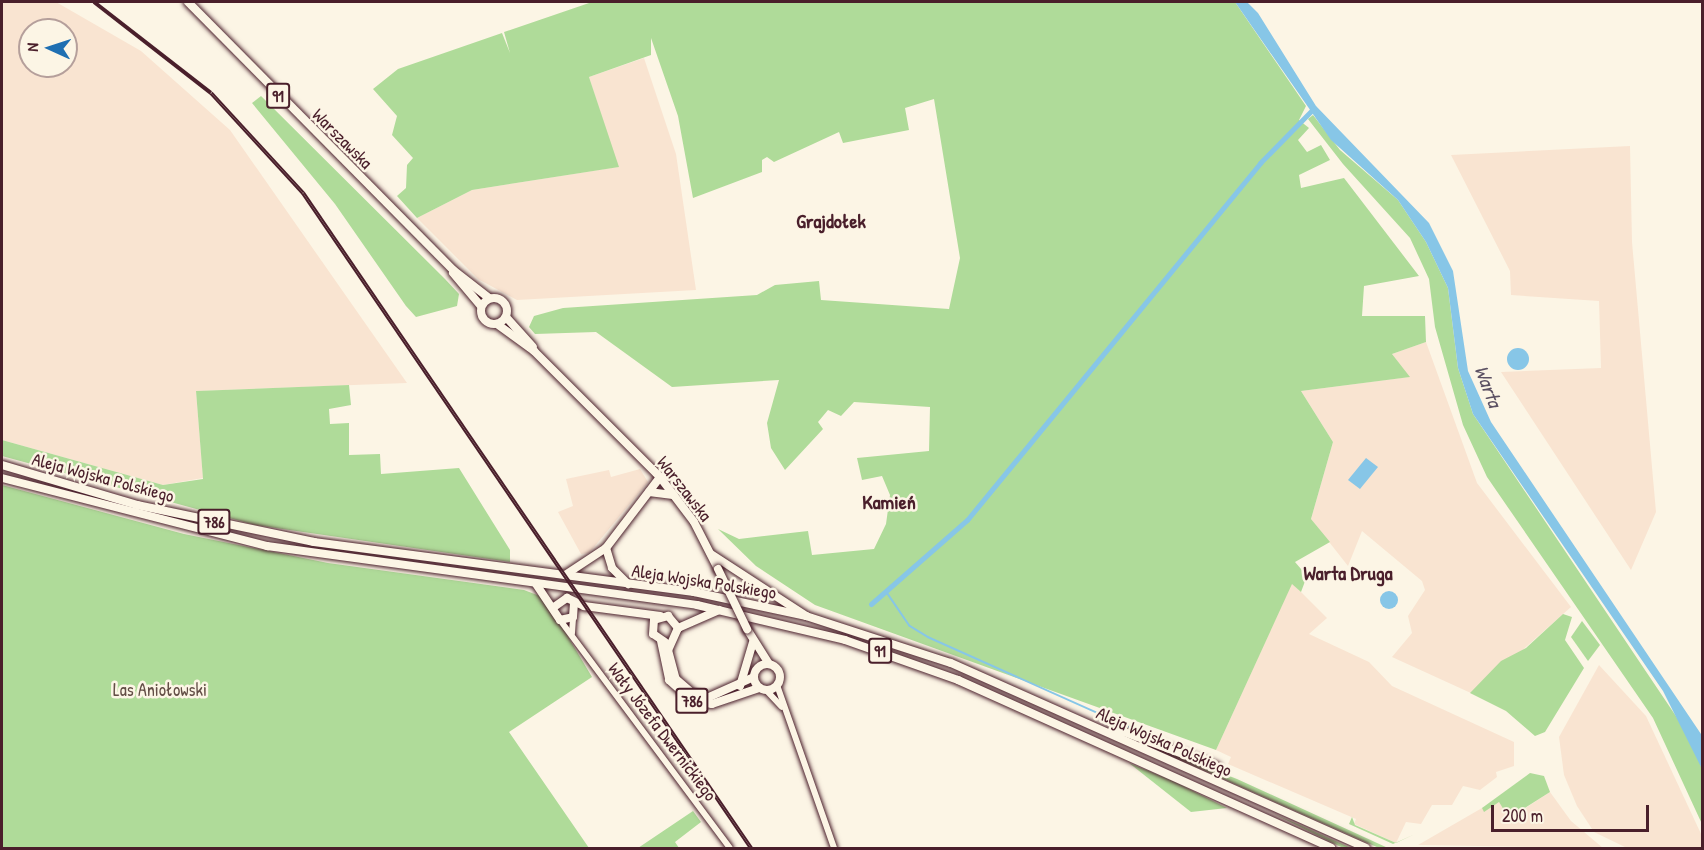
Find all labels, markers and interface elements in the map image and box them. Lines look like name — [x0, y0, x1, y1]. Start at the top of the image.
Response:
north arrow — [18, 18, 78, 78]
text: N — [21, 42, 43, 52]
road number: 91 — [266, 83, 290, 109]
street label: Warszawska — [307, 104, 377, 174]
district label: Grajdołek — [796, 208, 866, 232]
water label: Warta — [1470, 362, 1508, 410]
street label: Aleja Wojska Polskiego — [30, 449, 176, 507]
street label: Warszawska — [652, 452, 716, 526]
district label: Kamień — [862, 489, 916, 513]
road number: 786 — [196, 509, 232, 535]
street label: Aleja Wojska Polskiego — [630, 560, 778, 604]
district label: Warta Druga — [1303, 560, 1393, 584]
road number: 91 — [868, 638, 892, 664]
street label: Wały Józefa Dwernickiego — [603, 659, 721, 805]
park label: Las Aniołowski — [113, 679, 207, 701]
road number: 786 — [674, 688, 710, 714]
street label: Aleja Wojska Polskiego — [1093, 702, 1235, 782]
scale bar — [1494, 793, 1652, 831]
text: 200 m — [1502, 803, 1543, 828]

